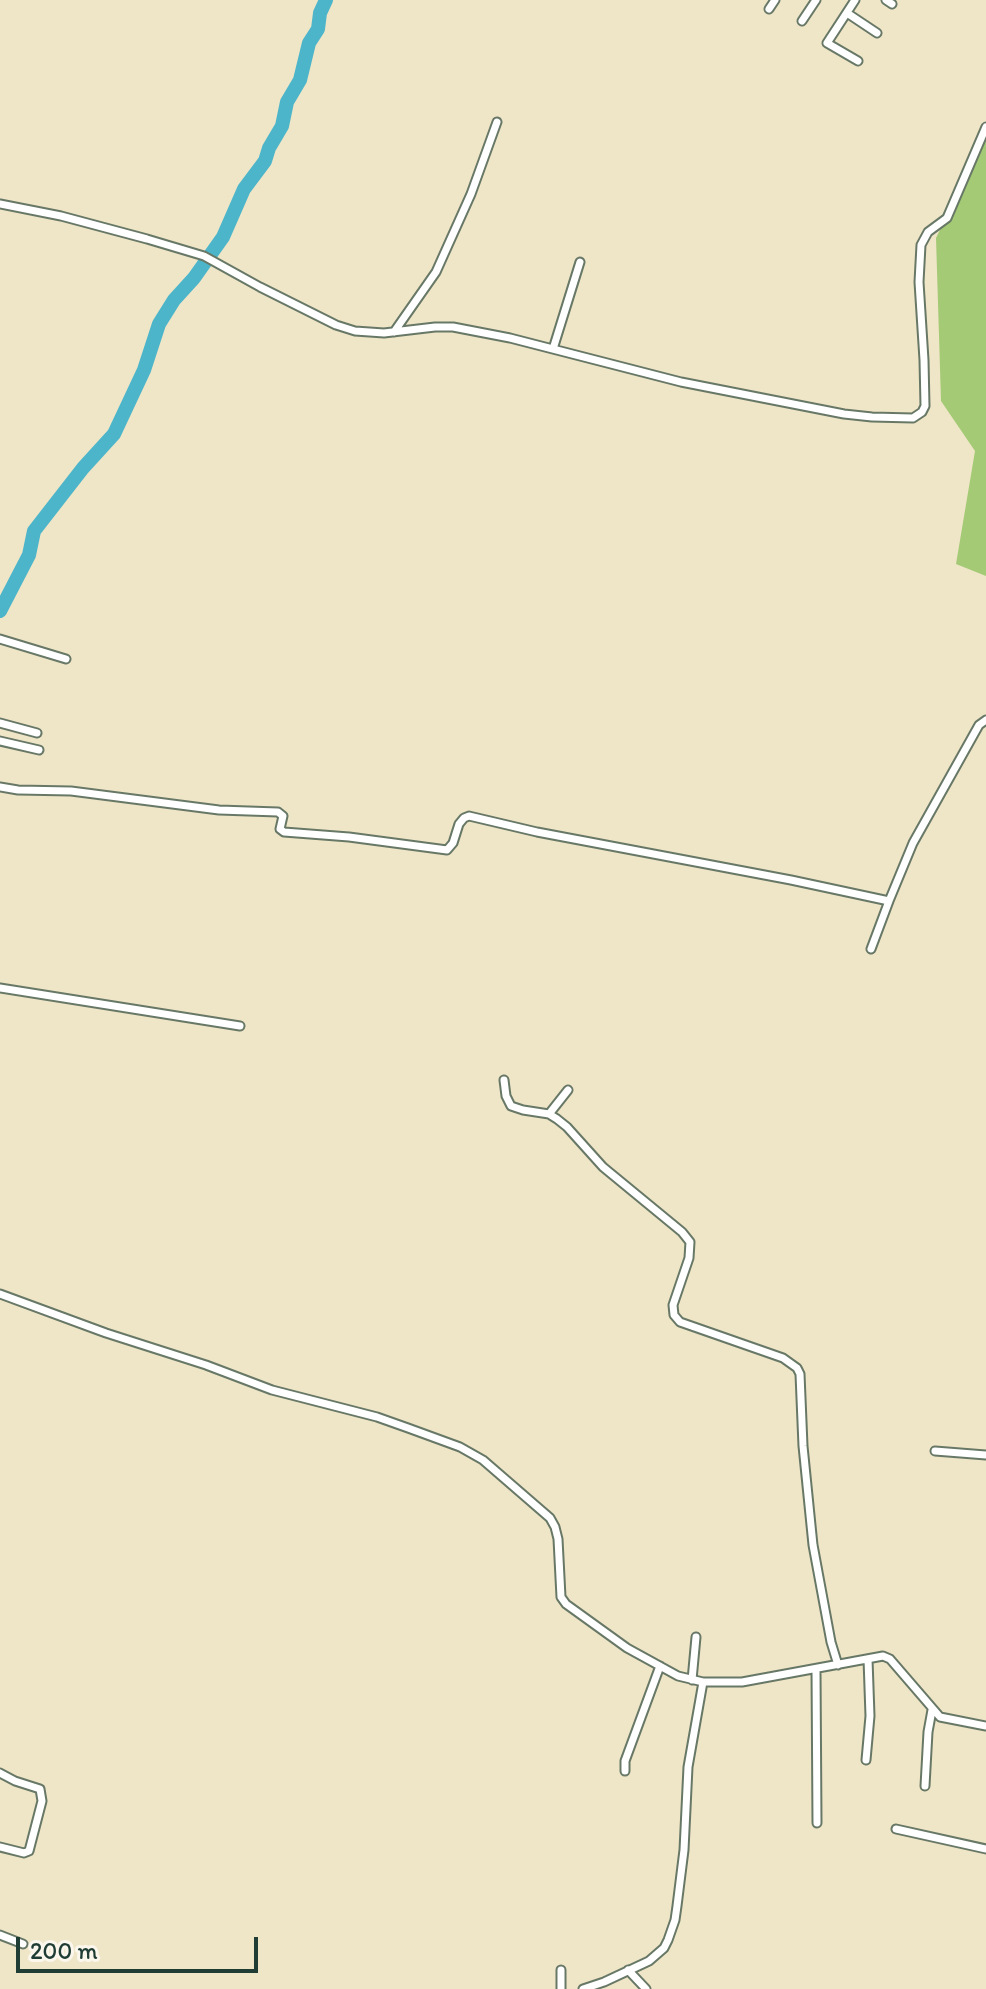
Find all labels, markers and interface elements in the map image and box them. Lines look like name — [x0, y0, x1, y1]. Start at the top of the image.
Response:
scale bar — [20, 1921, 262, 1971]
text: 200 m — [30, 1936, 98, 1965]

